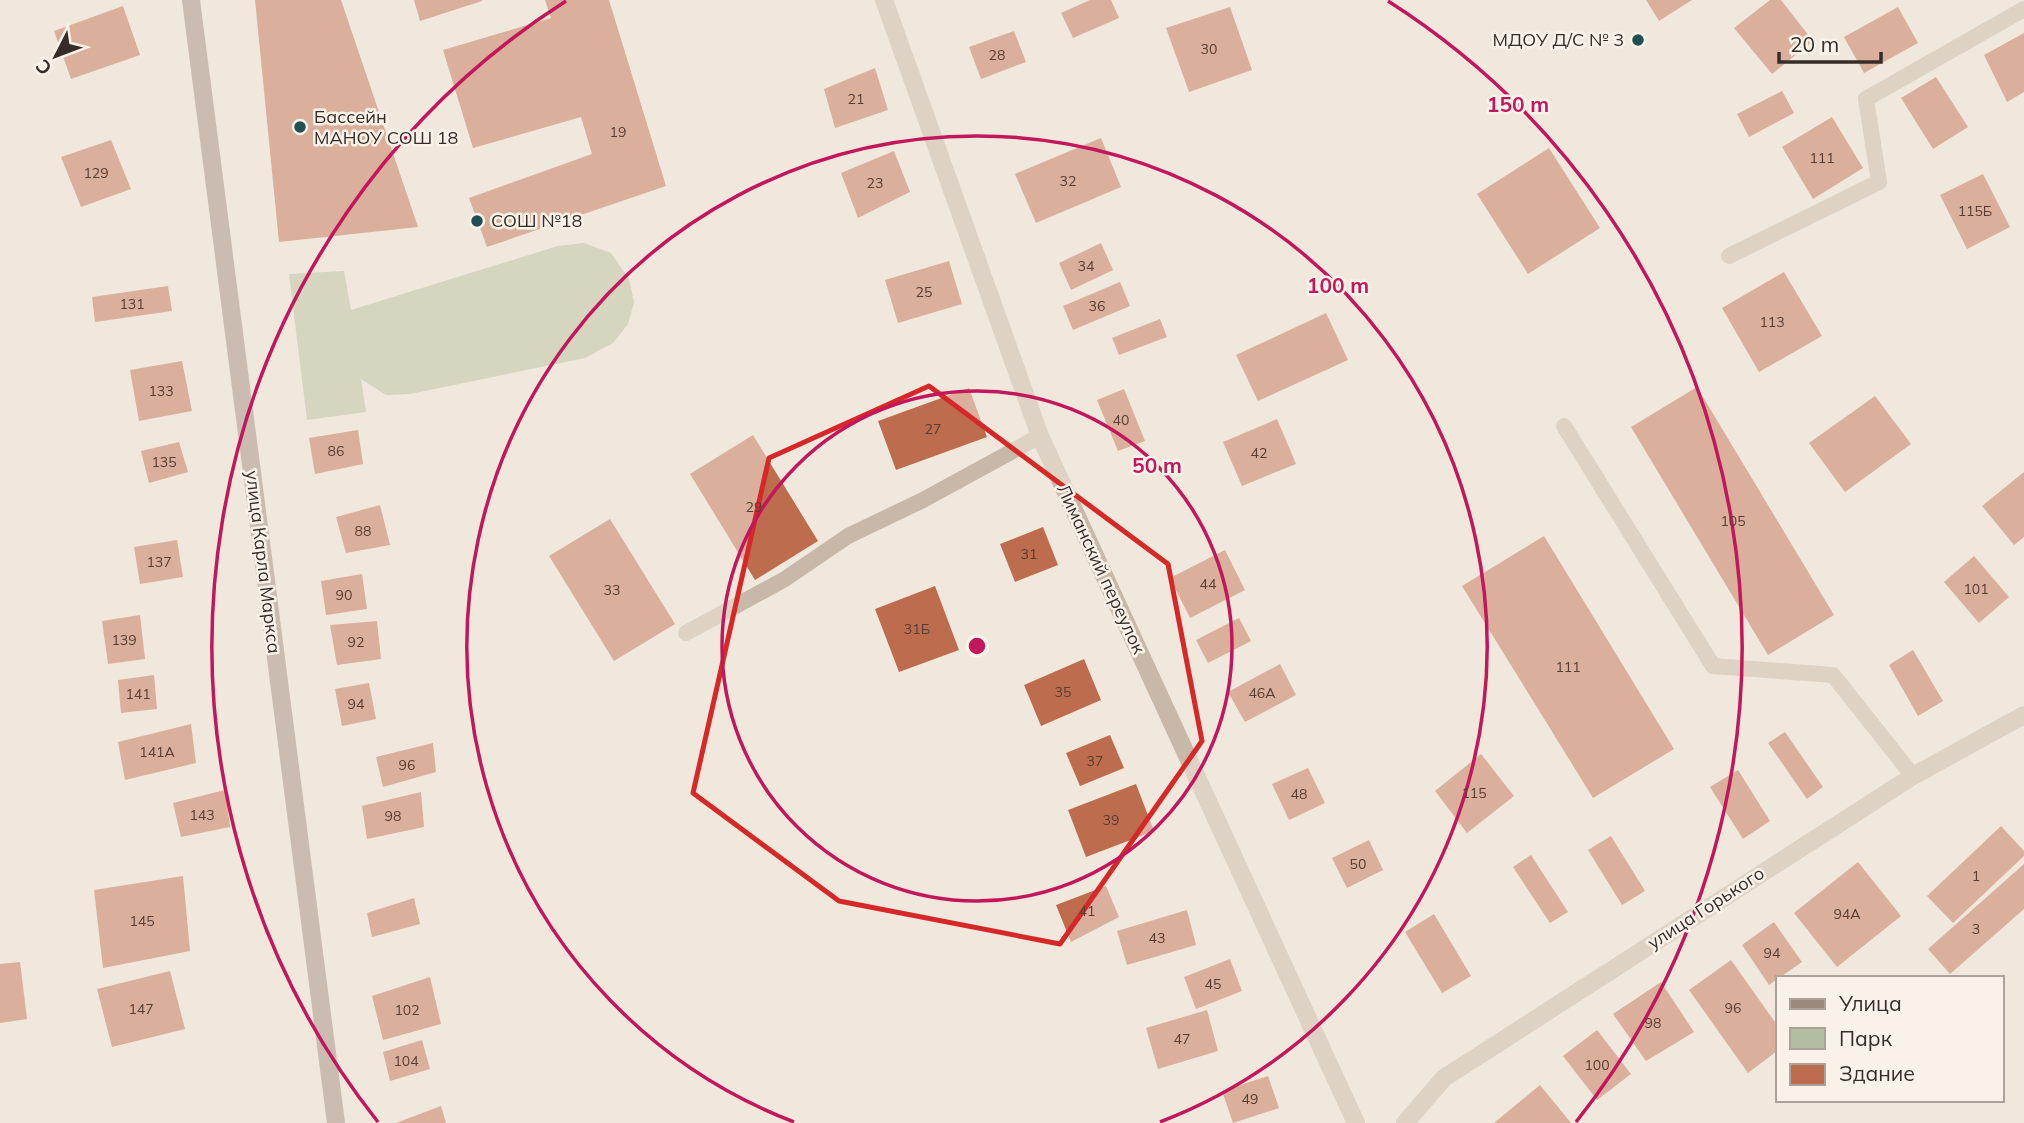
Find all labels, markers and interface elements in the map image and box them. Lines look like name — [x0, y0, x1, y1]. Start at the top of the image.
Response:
north arrow — [21, 21, 91, 91]
scale bar — [1779, 21, 1881, 65]
place label: МДОУ Д/С № 3 — [1492, 28, 1624, 51]
text: 20 m — [1790, 31, 1839, 57]
marker: МДОУ Д/С № 3 — [1630, 32, 1646, 48]
house number: 30 — [1201, 40, 1217, 58]
house number: 28 — [989, 46, 1005, 64]
text: С — [30, 55, 57, 80]
house number: 21 — [848, 90, 864, 108]
text: 150 m — [1487, 91, 1549, 117]
place label: Бассейн МАНОУ СОШ 18 — [314, 105, 458, 149]
marker: Бассейн МАНОУ СОШ 18 — [292, 119, 308, 135]
house number: 19 — [610, 123, 626, 141]
house number: 111 — [1809, 149, 1835, 167]
house number: 129 — [83, 164, 109, 182]
house number: 32 — [1060, 172, 1076, 190]
house number: 23 — [867, 174, 883, 192]
house number: 115Б — [1958, 202, 1992, 220]
place label: СОШ №18 — [491, 209, 582, 232]
marker: СОШ №18 — [469, 213, 485, 229]
house number: 34 — [1078, 257, 1095, 275]
text: 100 m — [1307, 272, 1369, 298]
house number: 25 — [916, 283, 932, 301]
house number: 131 — [119, 295, 145, 313]
house number: 36 — [1089, 297, 1105, 315]
house number: 113 — [1759, 313, 1785, 331]
house number: 133 — [148, 382, 174, 400]
house number: 40 — [1113, 411, 1129, 429]
house number: 27 — [925, 420, 941, 438]
house number: 86 — [328, 442, 344, 460]
house number: 42 — [1251, 444, 1267, 462]
text: 50 m — [1132, 452, 1182, 478]
house number: 135 — [151, 453, 177, 471]
street label: улица Карла Маркса — [241, 469, 286, 655]
street label: Лиманский переулок — [1052, 480, 1151, 658]
house number: 29 — [746, 498, 762, 516]
house number: 105 — [1720, 512, 1746, 530]
house number: 88 — [355, 522, 371, 540]
house number: 31 — [1021, 545, 1037, 563]
house number: 137 — [146, 553, 172, 571]
house number: 44 — [1200, 575, 1217, 593]
house number: 101 — [1963, 580, 1989, 598]
house number: 33 — [604, 581, 620, 599]
house number: 90 — [336, 586, 352, 604]
house number: 31Б — [904, 620, 930, 638]
house number: 139 — [111, 631, 137, 649]
house number: 92 — [348, 633, 364, 651]
centre of rings — [965, 634, 989, 658]
house number: 111 — [1555, 658, 1581, 676]
house number: 35 — [1055, 683, 1071, 701]
house number: 46А — [1248, 684, 1276, 702]
house number: 141 — [125, 685, 151, 703]
house number: 94 — [348, 695, 365, 713]
house number: 141А — [139, 743, 175, 761]
house number: 37 — [1087, 752, 1103, 770]
house number: 96 — [399, 756, 415, 774]
house number: 115 — [1461, 784, 1487, 802]
house number: 48 — [1291, 785, 1307, 803]
house number: 143 — [189, 806, 215, 824]
house number: 98 — [385, 807, 401, 825]
house number: 39 — [1103, 811, 1119, 829]
house number: 50 — [1350, 855, 1366, 873]
street label: улица Горького — [1643, 861, 1769, 954]
house number: 1 — [1972, 867, 1980, 885]
house number: 41 — [1079, 902, 1095, 920]
house number: 94А — [1833, 905, 1861, 923]
house number: 145 — [129, 912, 155, 930]
house number: 3 — [1972, 920, 1980, 938]
house number: 43 — [1149, 929, 1165, 947]
house number: 94 — [1764, 944, 1781, 962]
house number: 45 — [1205, 975, 1221, 993]
legend — [1776, 976, 2003, 1102]
text: Улица — [1838, 990, 1902, 1016]
house number: 96 — [1725, 999, 1741, 1017]
house number: 147 — [128, 1000, 154, 1018]
house number: 102 — [394, 1001, 420, 1019]
house number: 98 — [1645, 1014, 1661, 1032]
text: Парк — [1839, 1025, 1893, 1051]
house number: 47 — [1174, 1030, 1190, 1048]
house number: 104 — [393, 1052, 419, 1070]
house number: 100 — [1584, 1056, 1610, 1074]
text: Здание — [1839, 1060, 1915, 1086]
house number: 49 — [1242, 1090, 1258, 1108]

